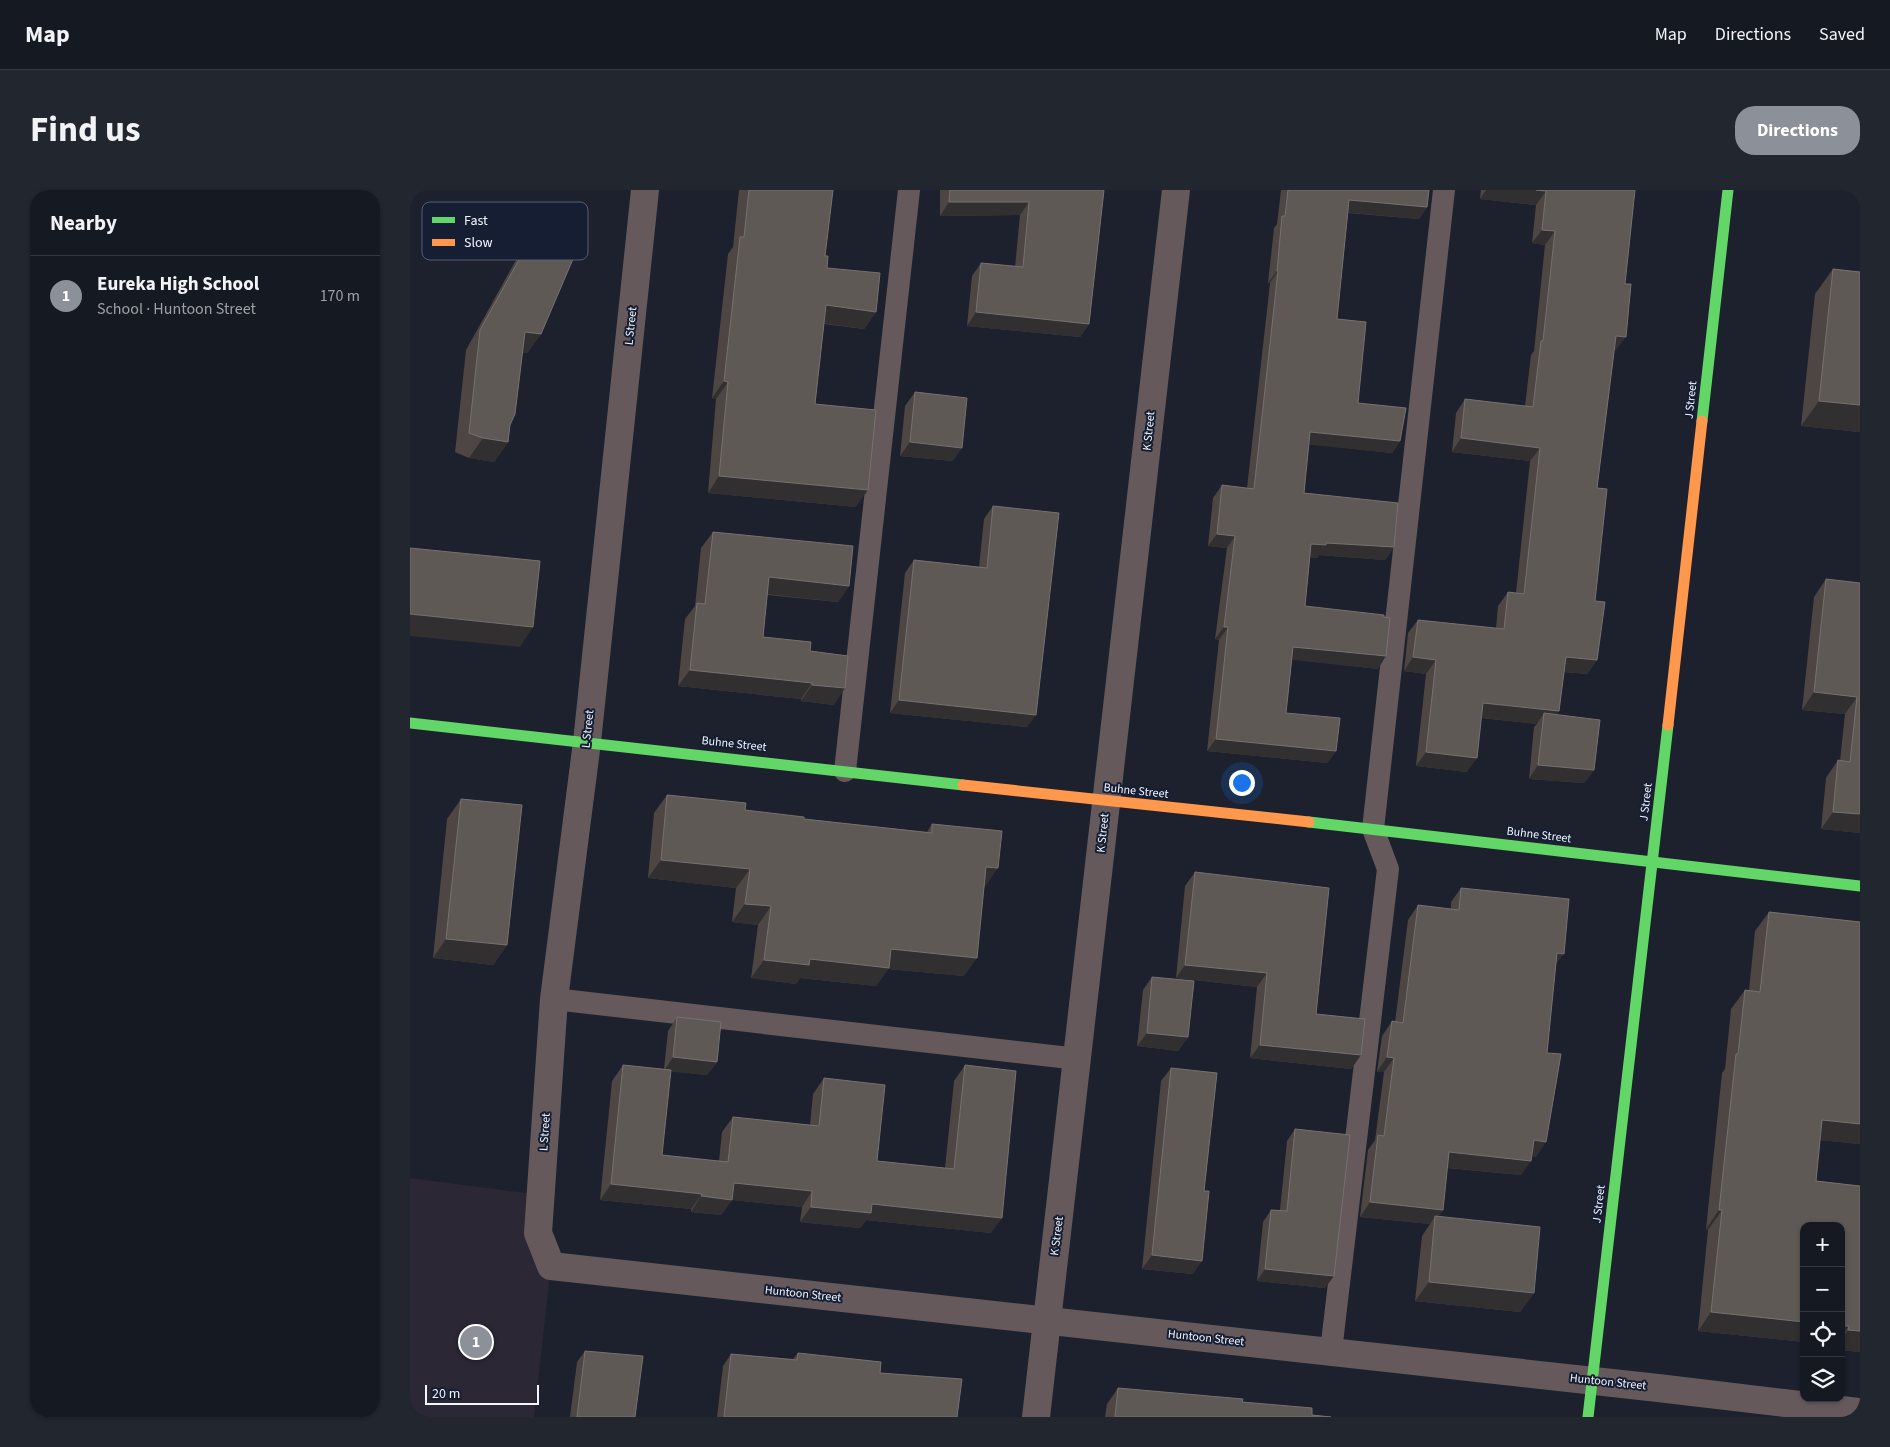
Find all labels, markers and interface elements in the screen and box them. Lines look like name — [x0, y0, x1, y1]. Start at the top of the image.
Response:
text: Map — [25, 17, 70, 52]
text: Map — [1655, 22, 1687, 47]
text: Directions — [1715, 22, 1791, 47]
text: Saved — [1819, 22, 1865, 47]
text: Find us — [30, 105, 140, 155]
button: Directions — [1735, 106, 1860, 155]
legend — [422, 202, 588, 260]
text: Nearby — [50, 208, 117, 238]
text: Fast — [464, 211, 488, 231]
text: Slow — [464, 233, 493, 253]
text: Eureka High School — [97, 271, 259, 298]
text: 1 — [62, 285, 70, 307]
text: 170 m — [320, 285, 360, 307]
text: School · Huntoon Street — [97, 298, 256, 320]
street label: L Street — [621, 306, 641, 346]
street label: J Street — [1681, 380, 1701, 420]
street label: K Street — [1138, 411, 1160, 451]
street label: L Street — [578, 709, 598, 749]
street label: Buhne Street — [701, 732, 767, 756]
your location — [1229, 770, 1255, 796]
street label: Buhne Street — [1103, 779, 1169, 803]
street label: J Street — [1635, 782, 1657, 822]
street label: K Street — [1092, 813, 1114, 853]
street label: Buhne Street — [1506, 823, 1572, 847]
street label: L Street — [535, 1112, 555, 1152]
street label: J Street — [1588, 1184, 1610, 1224]
street label: K Street — [1046, 1215, 1068, 1257]
map controls — [1800, 1222, 1845, 1402]
button: + — [1800, 1222, 1845, 1267]
button: − — [1800, 1267, 1845, 1312]
street label: Huntoon Street — [764, 1282, 842, 1306]
button: locate — [1800, 1312, 1845, 1357]
pin: 1 — [460, 1323, 492, 1361]
street label: Huntoon Street — [1167, 1326, 1245, 1350]
button: layers — [1800, 1357, 1845, 1402]
street label: Huntoon Street — [1569, 1370, 1647, 1394]
scale bar — [425, 1382, 539, 1405]
text: 20 m — [432, 1384, 460, 1404]

